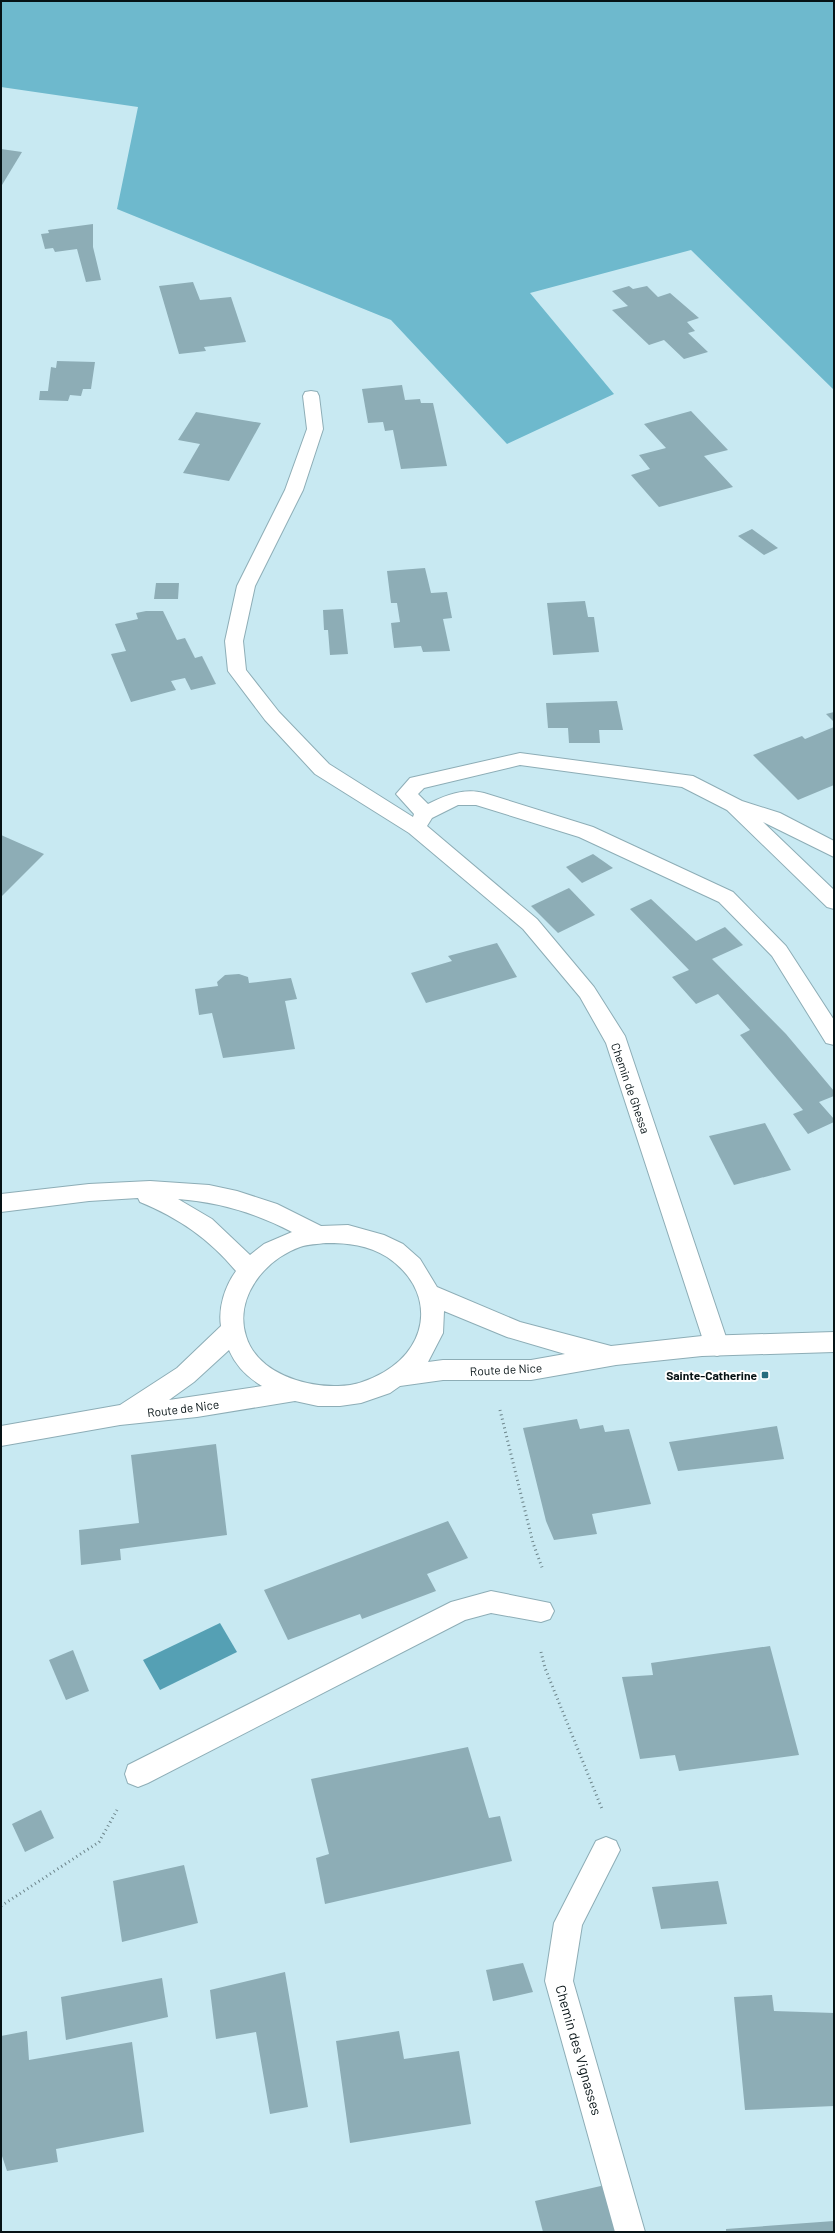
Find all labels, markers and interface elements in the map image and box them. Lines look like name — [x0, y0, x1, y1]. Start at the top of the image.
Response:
street label: Chemin de Ghessa — [609, 1041, 653, 1135]
street label: Route de Nice — [469, 1360, 543, 1378]
place label: Sainte-Catherine — [666, 1368, 757, 1382]
marker: Sainte-Catherine — [760, 1370, 770, 1380]
street label: Route de Nice — [146, 1397, 220, 1419]
street label: Chemin des Vignasses — [552, 1983, 606, 2117]

